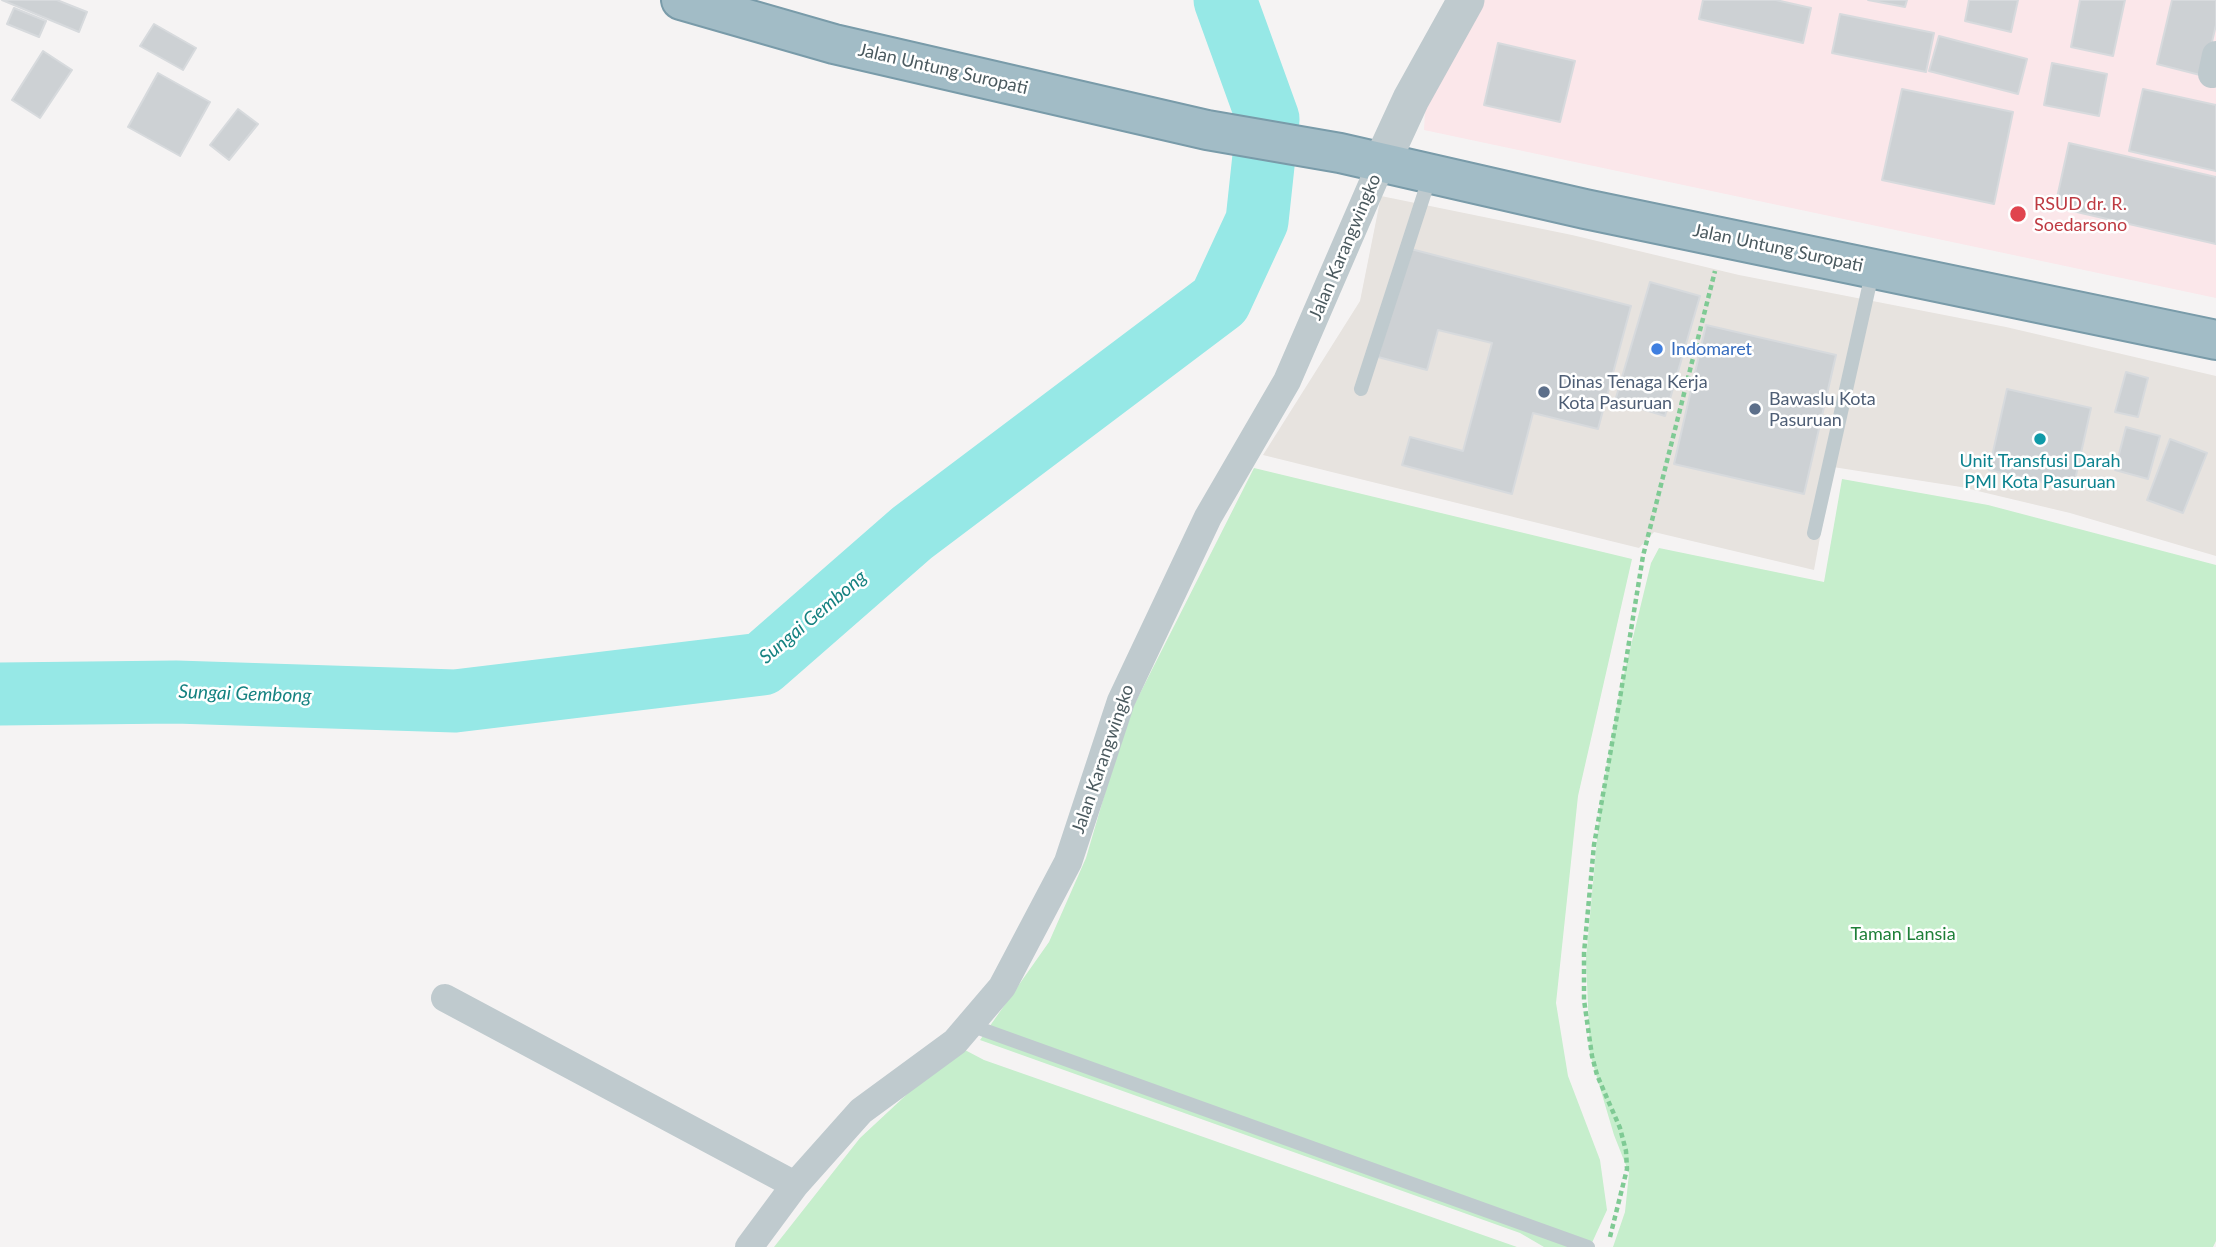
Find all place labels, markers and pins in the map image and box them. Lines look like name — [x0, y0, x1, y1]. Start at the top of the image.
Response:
place label: RSUD dr. R. Soedarsono — [2034, 193, 2127, 235]
marker: RSUD dr. R. Soedarsono — [2008, 204, 2028, 224]
place label: Indomaret — [1671, 338, 1752, 360]
marker: Indomaret — [1649, 341, 1665, 357]
place label: Dinas Tenaga Kerja Kota Pasuruan — [1558, 371, 1708, 414]
marker: Dinas Tenaga Kerja Kota Pasuruan — [1536, 384, 1552, 400]
place label: Bawaslu Kota Pasuruan — [1769, 388, 1876, 430]
marker: Bawaslu Kota Pasuruan — [1747, 401, 1763, 417]
marker: Unit Transfusi Darah PMI Kota Pasuruan — [2032, 431, 2048, 447]
place label: Unit Transfusi Darah PMI Kota Pasuruan — [1959, 450, 2121, 492]

